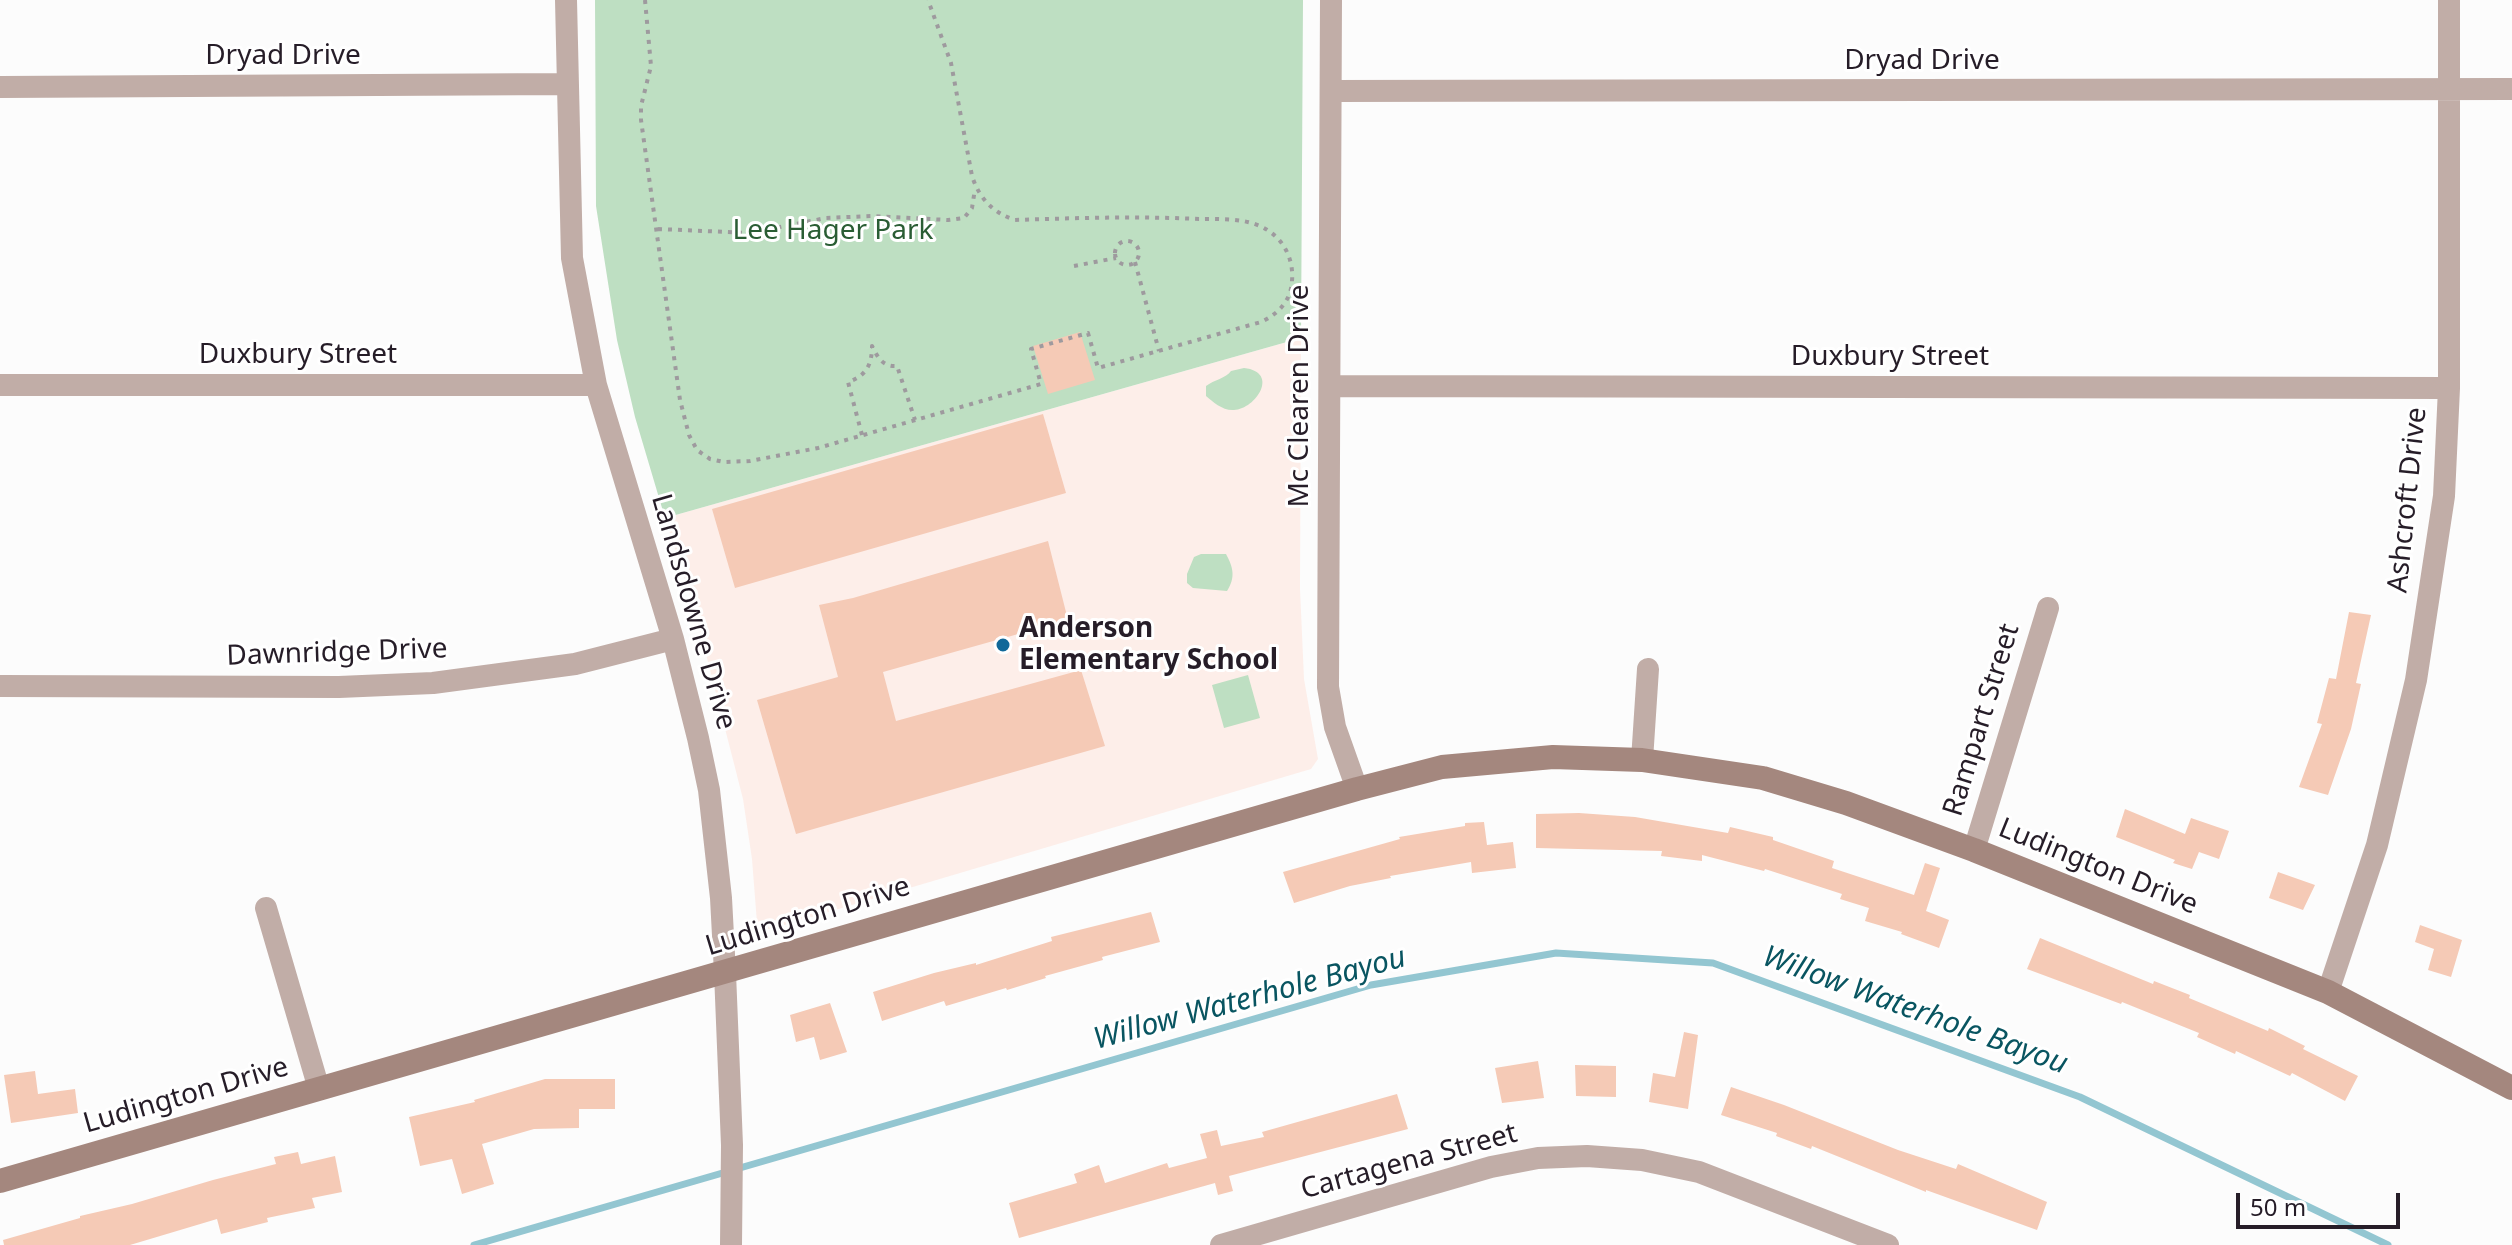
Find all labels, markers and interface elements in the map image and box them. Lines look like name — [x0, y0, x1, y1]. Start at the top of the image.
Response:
street label: Dryad Drive — [205, 39, 361, 73]
street label: Dryad Drive — [1844, 44, 2000, 78]
park label: Lee Hager Park — [732, 214, 934, 248]
street label: Mc Clearen Drive — [1283, 284, 1317, 508]
street label: Duxbury Street — [199, 338, 397, 372]
street label: Duxbury Street — [1791, 340, 1989, 374]
street label: Ashcroft Drive — [2382, 406, 2434, 594]
street label: Landsdowne Drive — [643, 490, 743, 734]
place label: Anderson Elementary School — [1019, 612, 1278, 678]
street label: Rampart Street — [1937, 620, 2027, 820]
street label: Dawnridge Drive — [226, 632, 448, 674]
marker: Anderson Elementary School — [994, 636, 1012, 654]
street label: Ludington Drive — [1994, 812, 2202, 922]
street label: Ludington Drive — [702, 870, 914, 964]
water label: Willow Waterhole Bayou — [1758, 939, 2072, 1083]
water label: Willow Waterhole Bayou — [1090, 940, 1410, 1058]
street label: Ludington Drive — [80, 1051, 292, 1141]
street label: Cartagena Street — [1297, 1117, 1521, 1207]
scale bar — [2240, 1177, 2404, 1227]
text: 50 m — [2250, 1190, 2306, 1223]

